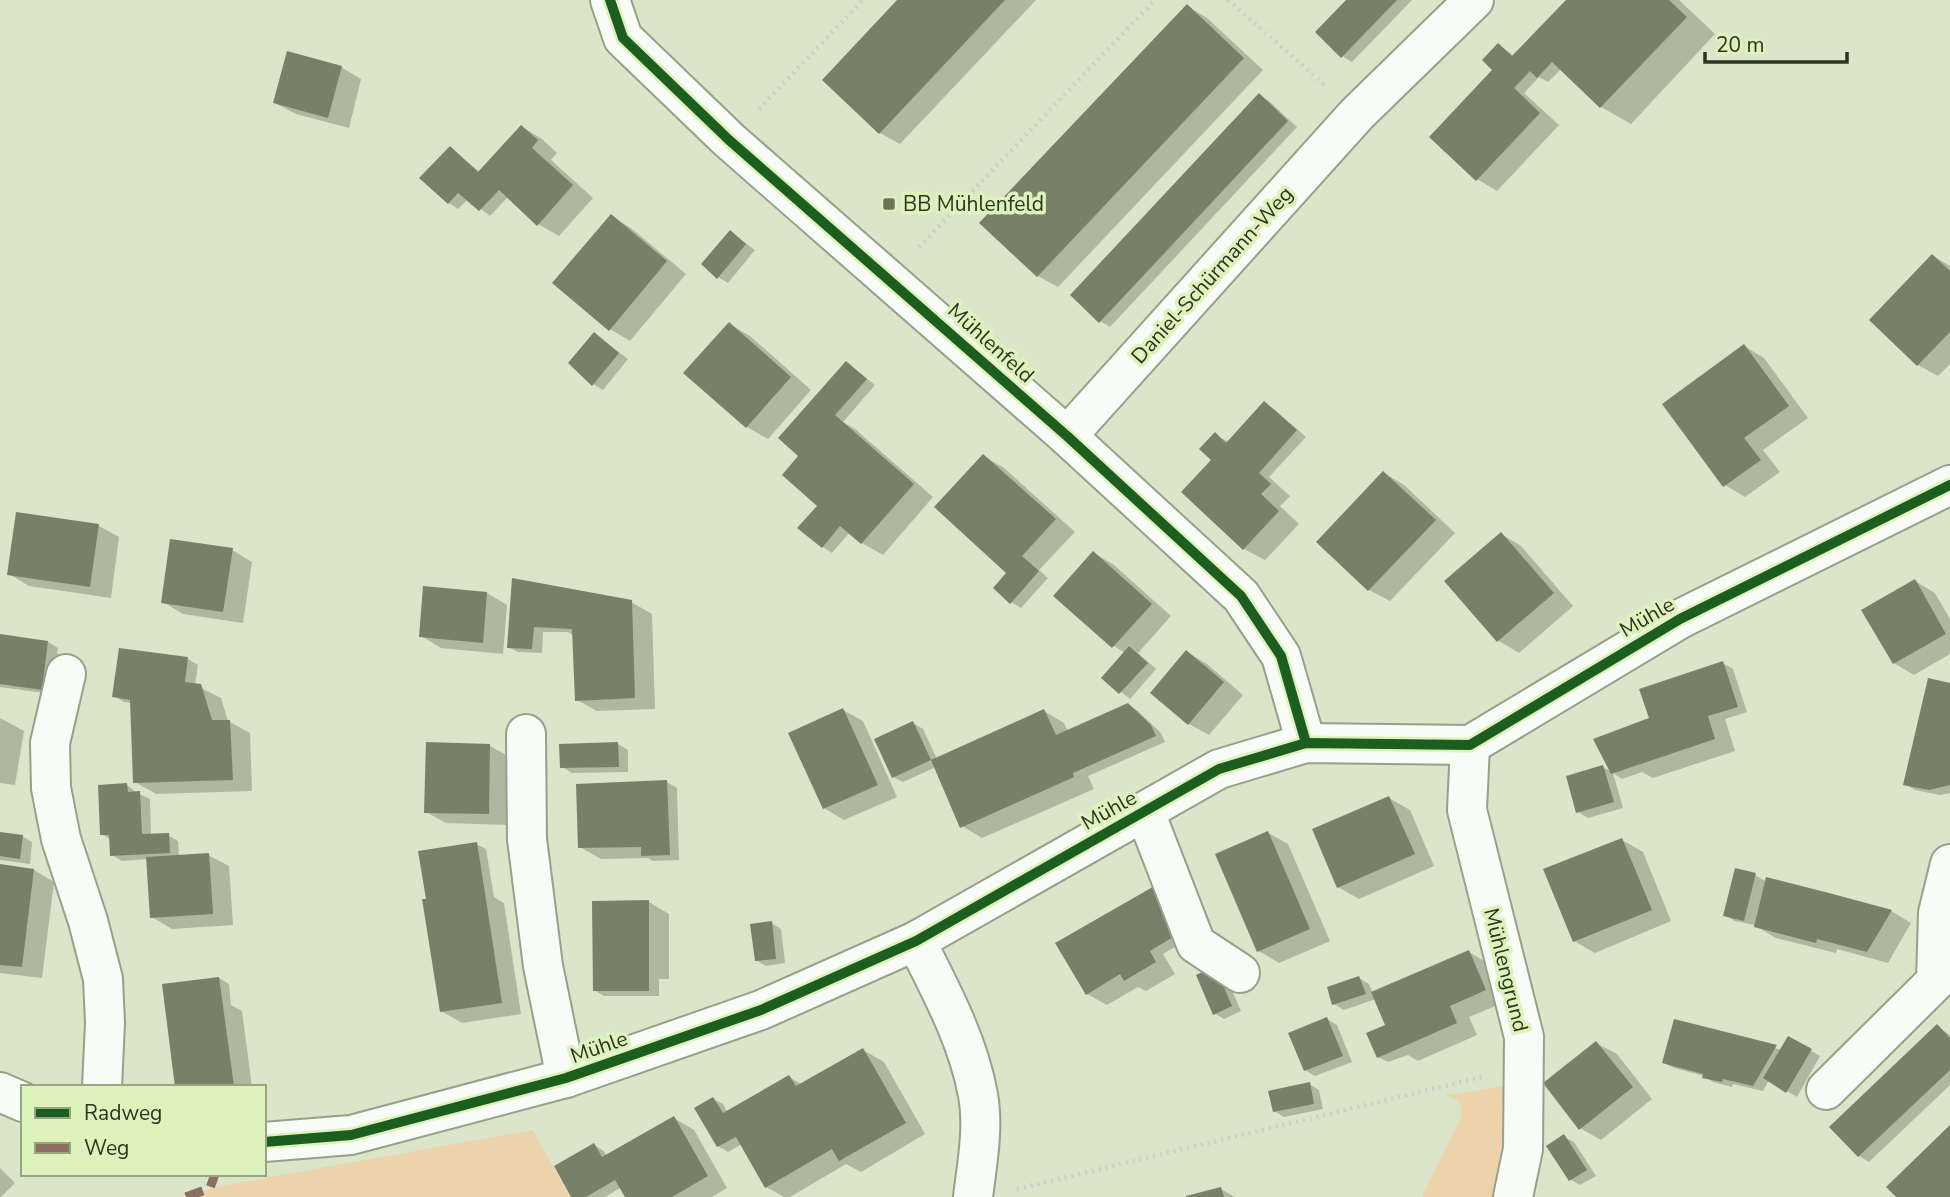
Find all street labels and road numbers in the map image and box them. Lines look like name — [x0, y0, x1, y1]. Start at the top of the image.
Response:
street label: Daniel-Schürmann-Weg — [1125, 180, 1299, 370]
street label: Mühlenfeld — [942, 297, 1040, 389]
street label: Mühle — [1614, 590, 1680, 644]
street label: Mühle — [1076, 783, 1142, 837]
street label: Mühlengrund — [1477, 905, 1535, 1035]
street label: Mühle — [567, 1024, 631, 1070]

